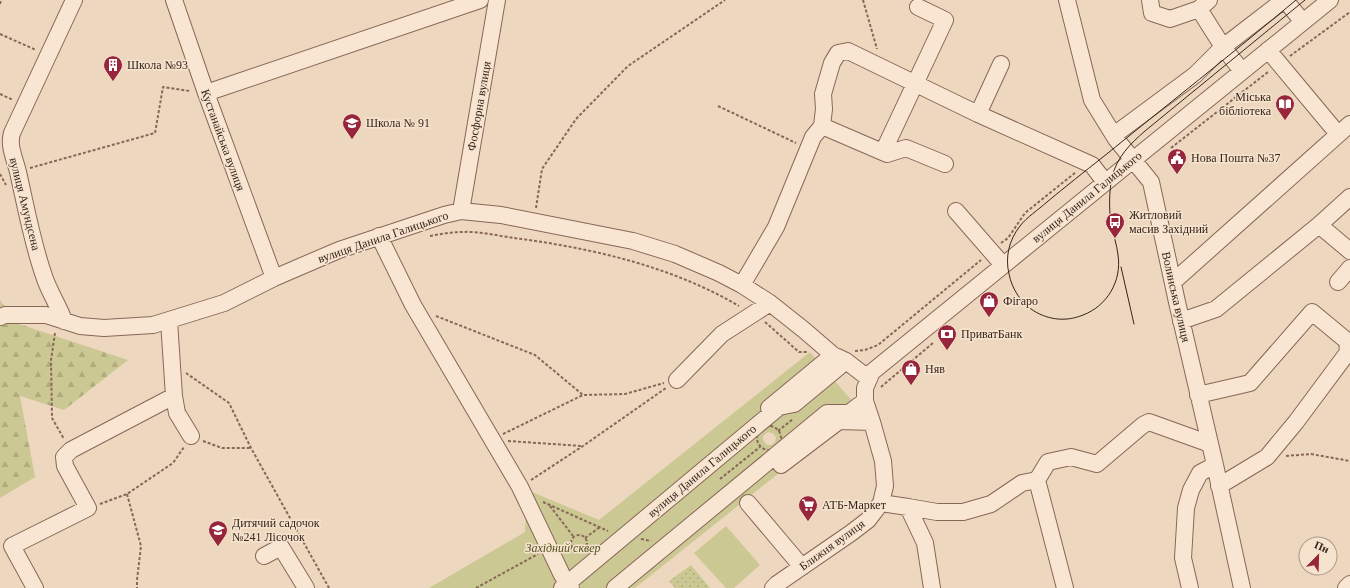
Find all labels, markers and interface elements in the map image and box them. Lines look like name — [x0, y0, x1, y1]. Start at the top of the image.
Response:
building icon: Школа №93 — [102, 54, 124, 82]
place label: Школа №93 — [127, 58, 188, 72]
street label: Фосфорна вулиця — [464, 60, 494, 152]
street label: Кустанайська вулиця — [198, 87, 248, 193]
place label: Міська бібліотека — [1219, 90, 1272, 118]
library icon: Міська бібліотека — [1274, 93, 1296, 121]
school or university icon: Школа № 91 — [341, 112, 363, 140]
place label: Школа № 91 — [366, 116, 430, 130]
public building icon: Нова Пошта №37 — [1166, 147, 1188, 175]
street label: вулиця Данила Галицького — [1029, 148, 1145, 246]
place label: Нова Пошта №37 — [1191, 151, 1281, 165]
street label: вулиця Амундсена — [7, 156, 43, 253]
street label: вулиця Данила Галицького — [316, 208, 450, 266]
place label: Житловий масив Західний — [1129, 208, 1209, 236]
bus stop icon: Житловий масив Західний — [1104, 211, 1126, 239]
street label: Волинська вулиця — [1159, 250, 1193, 344]
shop icon: Фігаро — [978, 290, 1000, 318]
place label: Фігаро — [1003, 294, 1038, 308]
bank icon: ПриватБанк — [936, 323, 958, 351]
place label: ПриватБанк — [961, 327, 1022, 341]
shop icon: Няв — [900, 358, 922, 386]
place label: Няв — [925, 362, 945, 376]
street label: вулиця Данила Галицького — [645, 422, 759, 520]
supermarket icon: АТБ-Маркет — [797, 494, 819, 522]
place label: АТБ-Маркет — [822, 498, 887, 512]
place label: Дитячий садочок №241 Лісочок — [232, 516, 320, 544]
street label: Ближня вулиця — [797, 516, 868, 573]
school or university icon: Дитячий садочок №241 Лісочок — [207, 519, 229, 547]
north arrow — [1298, 536, 1338, 576]
text: Пн — [1313, 538, 1332, 555]
park label: Західний сквер — [525, 541, 601, 555]

